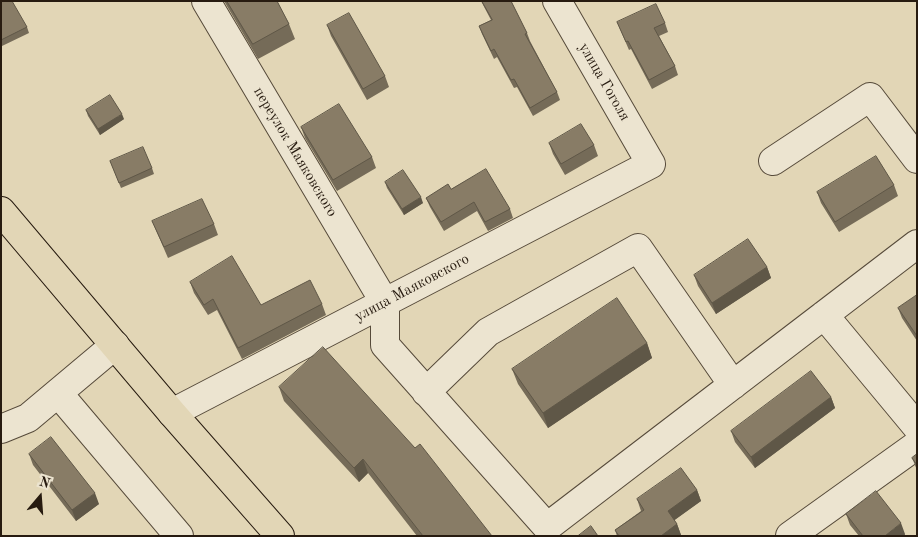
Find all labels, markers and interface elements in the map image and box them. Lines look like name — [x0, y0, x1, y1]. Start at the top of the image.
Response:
street label: улица Гоголя — [574, 40, 634, 124]
street label: переулок Маяковского — [249, 84, 341, 220]
street label: улица Маяковского — [352, 250, 472, 326]
north arrow — [15, 472, 65, 522]
text: N — [37, 474, 52, 491]

